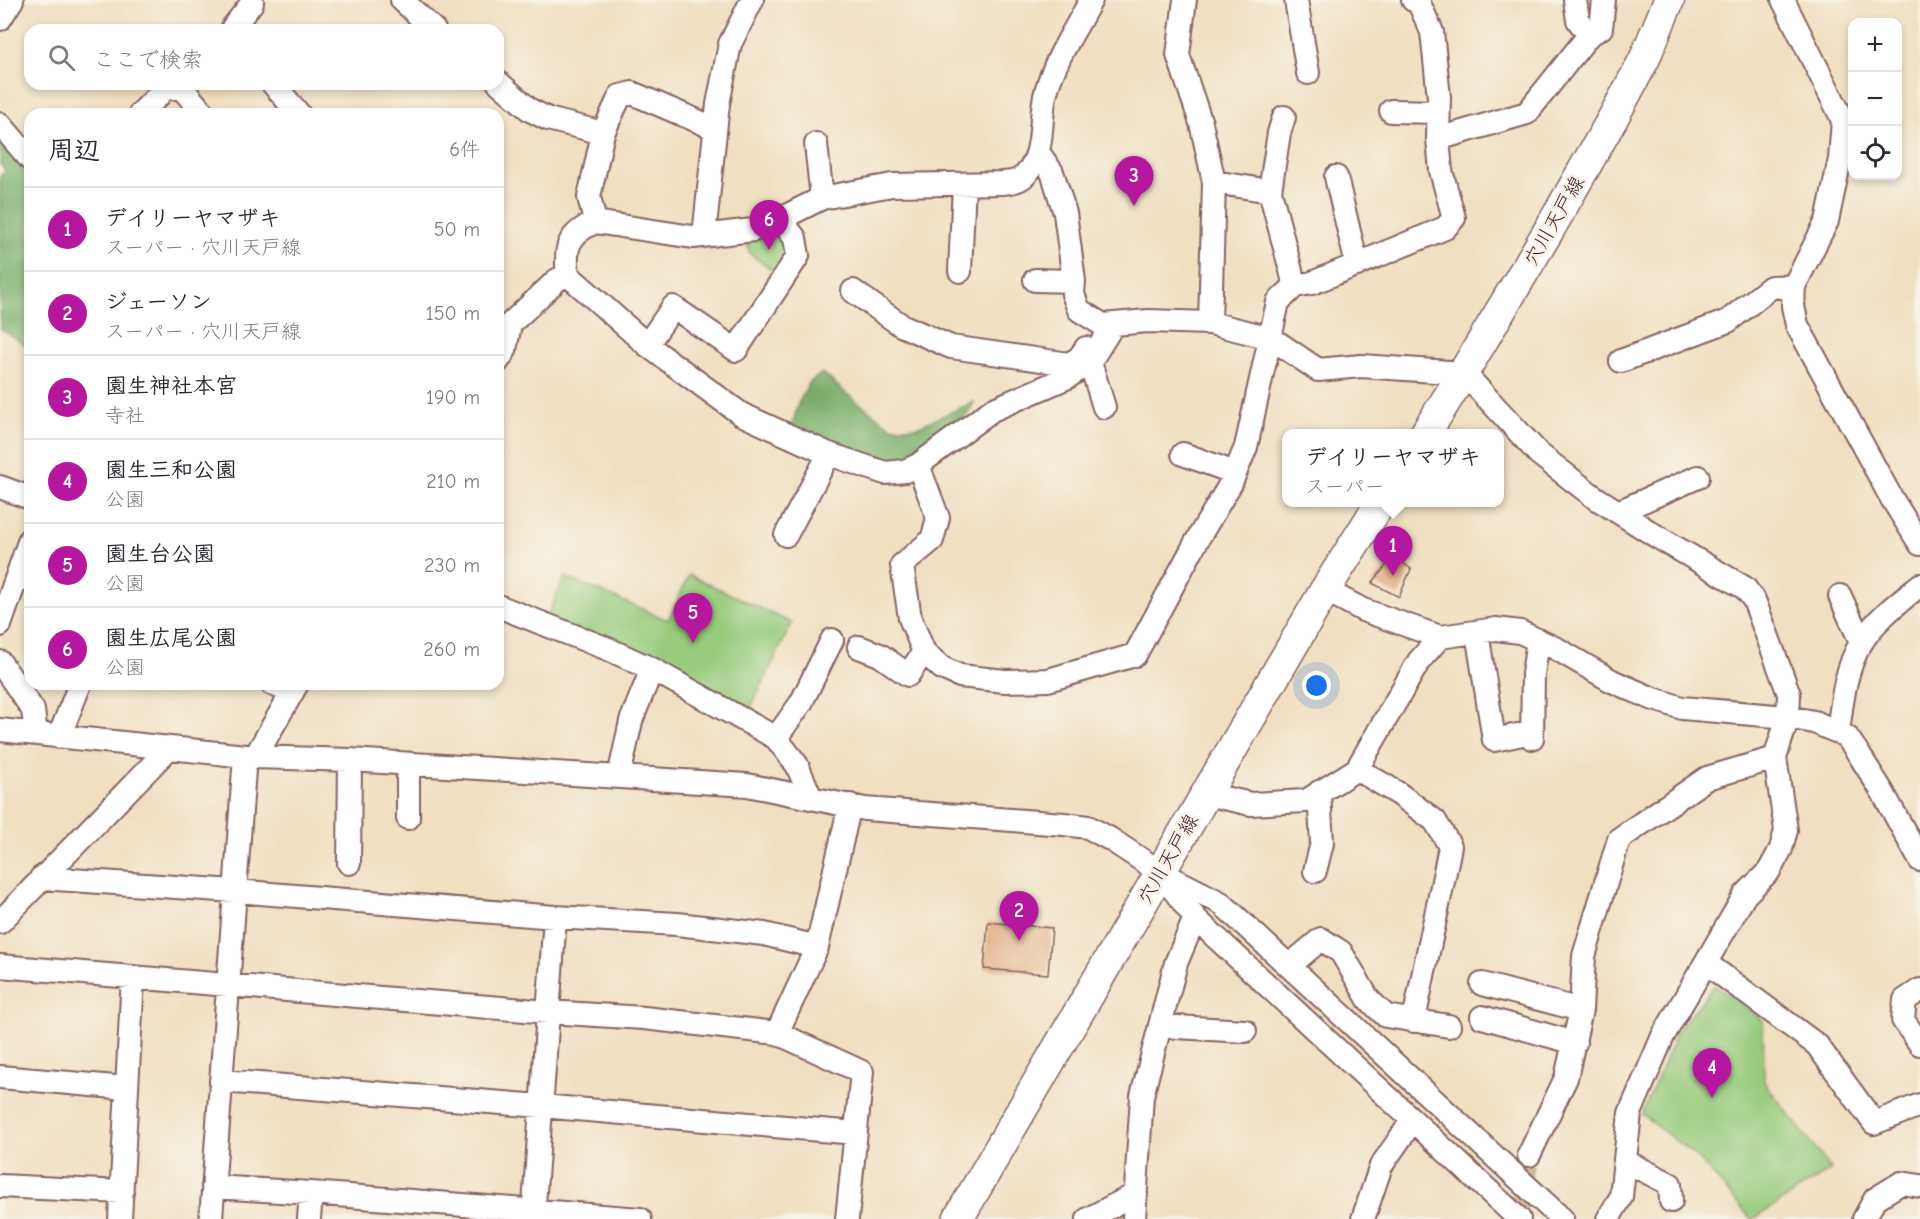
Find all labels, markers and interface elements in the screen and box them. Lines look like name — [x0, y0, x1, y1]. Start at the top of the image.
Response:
map controls — [1848, 18, 1902, 180]
button: + — [1848, 18, 1902, 72]
search box — [24, 24, 504, 90]
icon: search — [45, 41, 78, 74]
text: ここで検索 — [93, 47, 203, 73]
button: − — [1848, 72, 1902, 126]
button: locate — [1848, 126, 1902, 180]
text: 周辺 — [48, 136, 100, 166]
text: 6件 — [449, 138, 480, 161]
pin: 3 — [1114, 156, 1154, 206]
street label: 穴川天戸線 — [1519, 172, 1589, 270]
pin: 6 — [750, 200, 788, 250]
text: デイリーヤマザキ — [105, 205, 281, 231]
text: 1 — [64, 218, 71, 241]
text: 50 m — [434, 218, 480, 241]
text: スーパー · 穴川天戸線 — [105, 236, 301, 259]
text: ジェーソン — [105, 289, 212, 315]
text: 2 — [63, 302, 72, 325]
text: 150 m — [426, 302, 480, 325]
text: スーパー · 穴川天戸線 — [105, 320, 301, 343]
text: 園生神社本宮 — [105, 373, 237, 399]
text: 3 — [63, 386, 72, 409]
text: 190 m — [426, 386, 480, 409]
text: 寺社 — [105, 404, 145, 427]
popup — [1282, 429, 1504, 507]
text: デイリーヤマザキ — [1305, 444, 1481, 470]
text: 園生三和公園 — [105, 457, 237, 483]
text: 4 — [63, 470, 72, 493]
text: 210 m — [426, 470, 480, 493]
text: スーパー — [1305, 475, 1384, 498]
text: 公園 — [105, 488, 145, 511]
pin: 1 — [1374, 526, 1412, 576]
text: 園生台公園 — [105, 541, 215, 567]
text: 5 — [62, 554, 73, 577]
text: 230 m — [424, 554, 480, 577]
text: 公園 — [105, 572, 145, 595]
pin: 5 — [674, 594, 712, 643]
text: 園生広尾公園 — [105, 625, 237, 651]
text: 6 — [62, 638, 73, 661]
text: 260 m — [423, 638, 480, 661]
text: 公園 — [105, 656, 145, 679]
your location — [1302, 671, 1331, 700]
street label: 穴川天戸線 — [1133, 810, 1203, 908]
pin: 2 — [1000, 892, 1038, 941]
pin: 4 — [1692, 1048, 1732, 1098]

